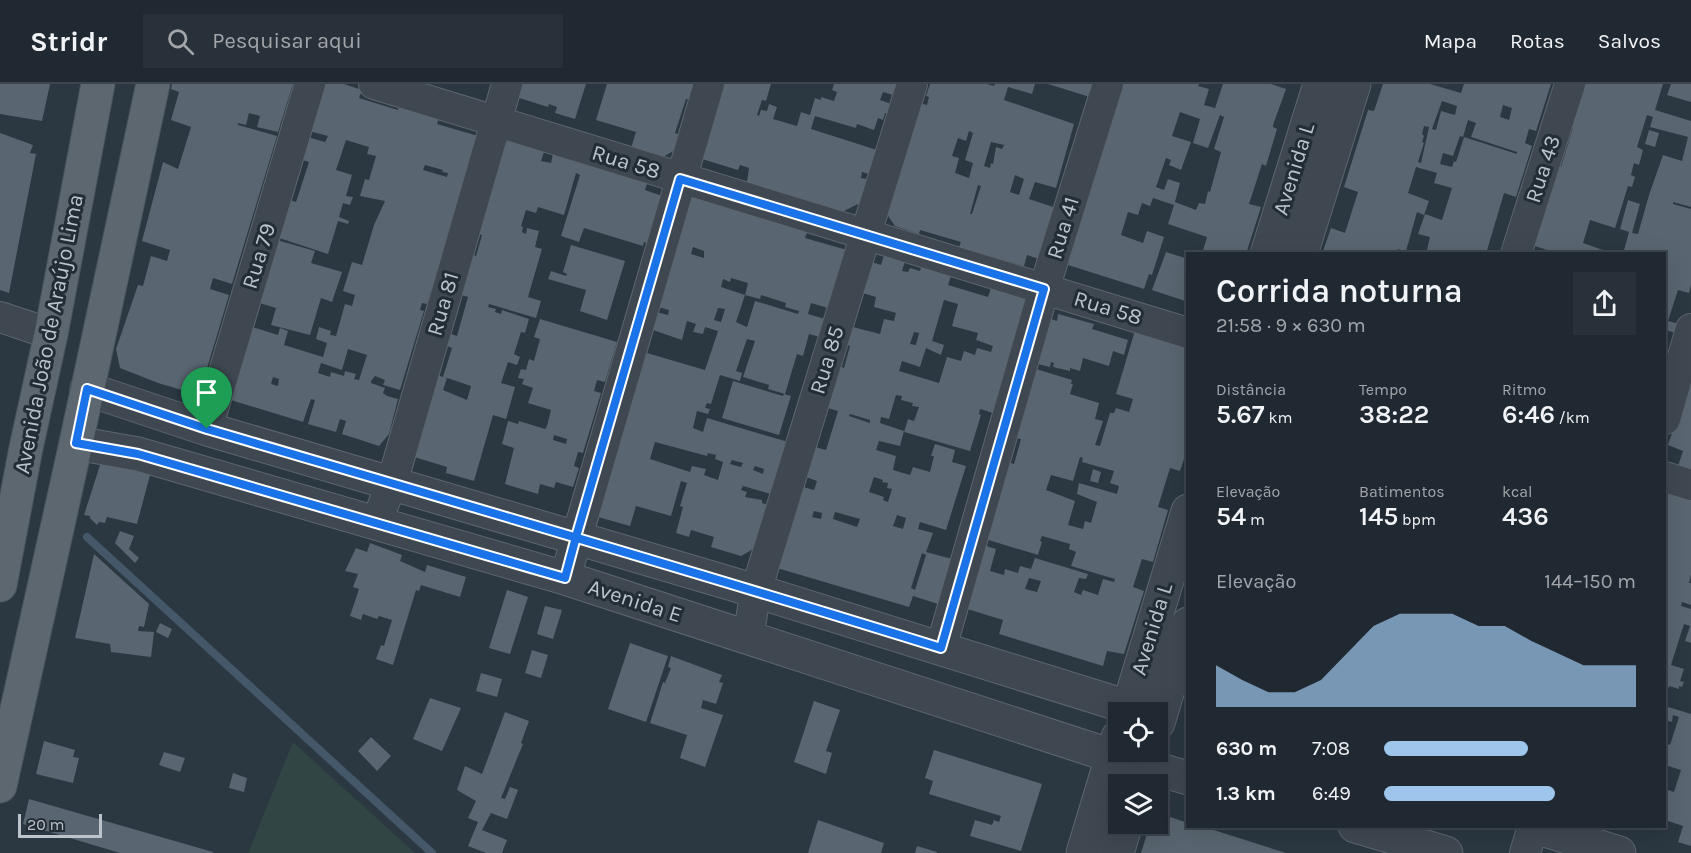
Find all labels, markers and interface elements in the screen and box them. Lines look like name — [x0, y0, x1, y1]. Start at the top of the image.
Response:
search box — [143, 14, 563, 68]
text: Stridr — [30, 25, 107, 58]
icon: search — [164, 25, 197, 58]
text: Pesquisar aqui — [212, 28, 362, 54]
text: Mapa — [1424, 29, 1477, 53]
text: Rotas — [1510, 29, 1565, 53]
text: Salvos — [1598, 29, 1661, 53]
street label: Avenida L — [1268, 119, 1321, 218]
street label: Rua 43 — [1520, 132, 1566, 206]
street label: Rua 58 — [589, 139, 663, 185]
street label: Avenida João de Araújo Lima — [9, 192, 89, 476]
street label: Rua 41 — [1041, 194, 1085, 262]
street label: Rua 79 — [237, 220, 281, 292]
street label: Rua 81 — [422, 269, 464, 339]
text: Corrida noturna — [1216, 272, 1463, 310]
button: share — [1573, 272, 1636, 335]
street label: Rua 58 — [1071, 285, 1145, 331]
text: 21:58 · 9 × 630 m — [1216, 314, 1366, 337]
street label: Rua 85 — [804, 323, 850, 397]
pin — [181, 367, 232, 429]
icon: arrive — [190, 376, 223, 409]
text: Distância — [1216, 380, 1286, 399]
text: Tempo — [1359, 380, 1407, 399]
text: Ritmo — [1502, 380, 1546, 399]
text: 5.67 — [1216, 399, 1265, 430]
text: 38:22 — [1359, 399, 1429, 430]
text: 6:46 — [1502, 399, 1555, 430]
text: km — [1265, 408, 1292, 427]
text: /km — [1555, 408, 1590, 427]
text: Elevação — [1216, 482, 1280, 501]
text: Batimentos — [1359, 482, 1445, 501]
text: kcal — [1502, 482, 1533, 501]
text: 54 — [1216, 501, 1246, 532]
text: 145 — [1359, 501, 1398, 532]
text: 436 — [1502, 501, 1549, 532]
text: m — [1246, 510, 1265, 529]
text: bpm — [1398, 510, 1436, 529]
text: Elevação — [1216, 570, 1296, 593]
text: 144–150 m — [1544, 570, 1636, 593]
street label: Avenida E — [585, 574, 685, 628]
street label: Avenida L — [1126, 579, 1179, 678]
map controls — [1108, 702, 1168, 834]
button: locate — [1108, 702, 1168, 762]
text: 630 m — [1216, 737, 1277, 760]
text: 7:08 — [1312, 737, 1350, 760]
button: layers — [1108, 774, 1168, 834]
text: 1.3 km — [1216, 782, 1276, 805]
text: 6:49 — [1312, 782, 1351, 805]
scale bar — [18, 811, 102, 838]
text: 20 m — [27, 815, 65, 834]

